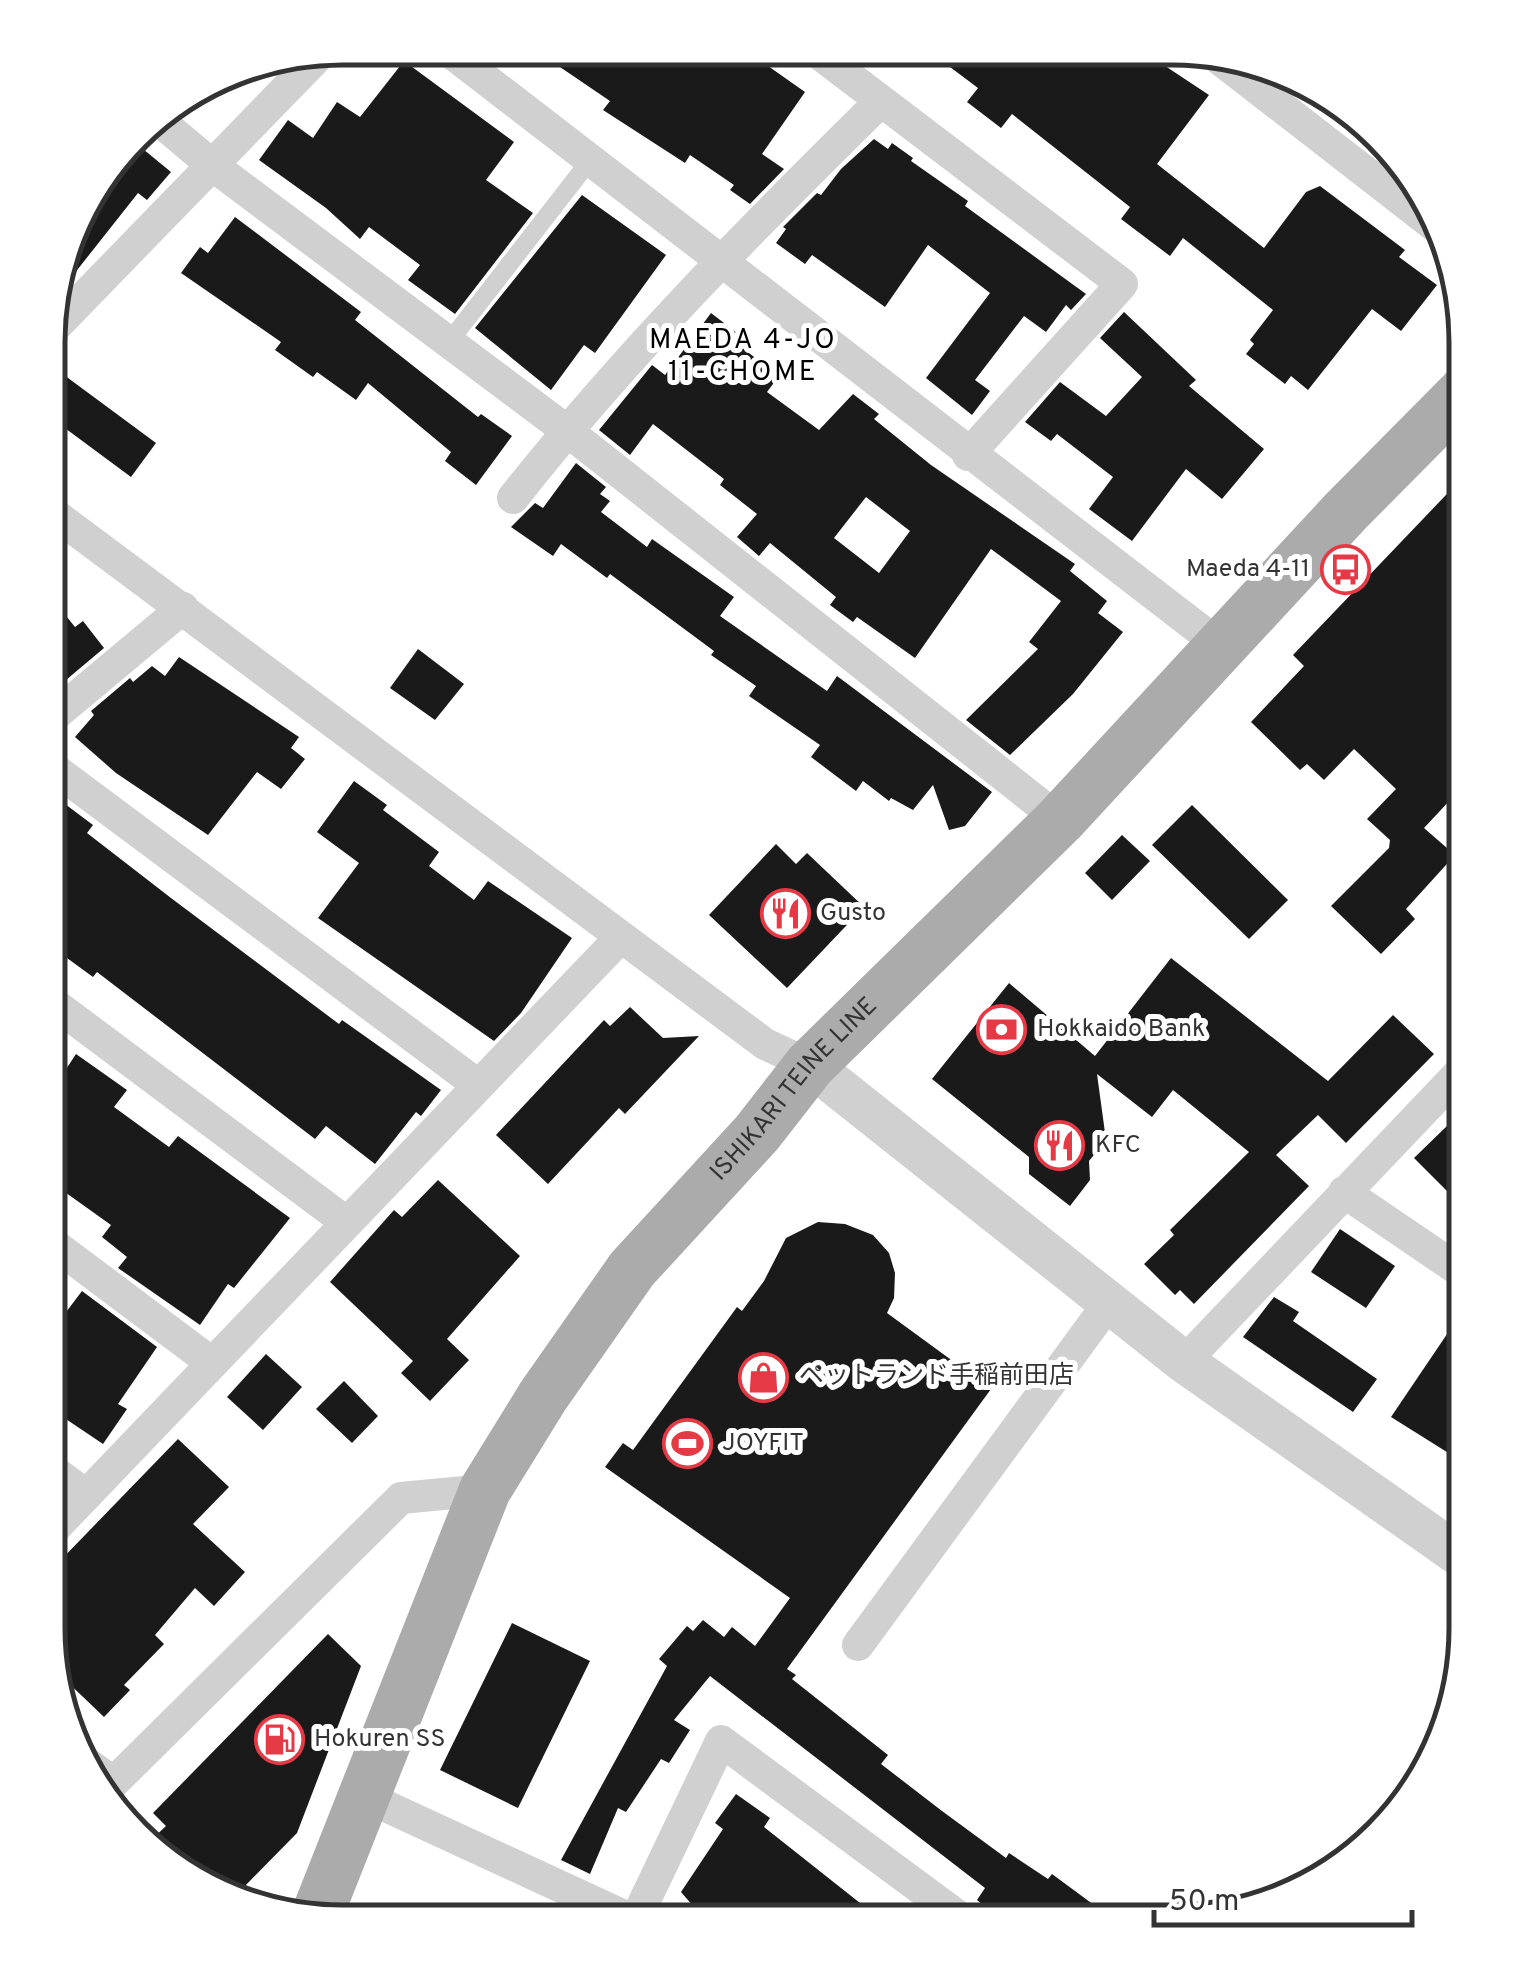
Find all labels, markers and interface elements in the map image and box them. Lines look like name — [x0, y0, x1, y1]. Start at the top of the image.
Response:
district label: MAEDA 4-JO 11-CHOME — [649, 323, 837, 391]
bus stop icon: Maeda 4-11 — [1319, 544, 1371, 596]
place label: Maeda 4-11 — [1186, 554, 1310, 586]
restaurant icon: Gusto — [759, 888, 811, 940]
place label: Gusto — [820, 898, 886, 930]
street label: ISHIKARI TEINE LINE — [704, 991, 885, 1189]
bank icon: Hokkaido Bank — [976, 1004, 1028, 1056]
place label: Hokkaido Bank — [1037, 1014, 1205, 1046]
restaurant icon: KFC — [1034, 1120, 1086, 1172]
place label: KFC — [1095, 1130, 1141, 1162]
shop icon: ペットランド手稲前田店 — [738, 1351, 790, 1403]
place label: ペットランド手稲前田店 — [799, 1361, 1074, 1393]
sports icon: JOYFIT — [661, 1418, 713, 1470]
place label: JOYFIT — [722, 1428, 804, 1460]
fuel station icon: Hokuren SS — [253, 1714, 305, 1766]
place label: Hokuren SS — [314, 1724, 445, 1756]
scale bar — [1154, 1865, 1412, 1927]
text: 50 m — [1169, 1884, 1239, 1921]

